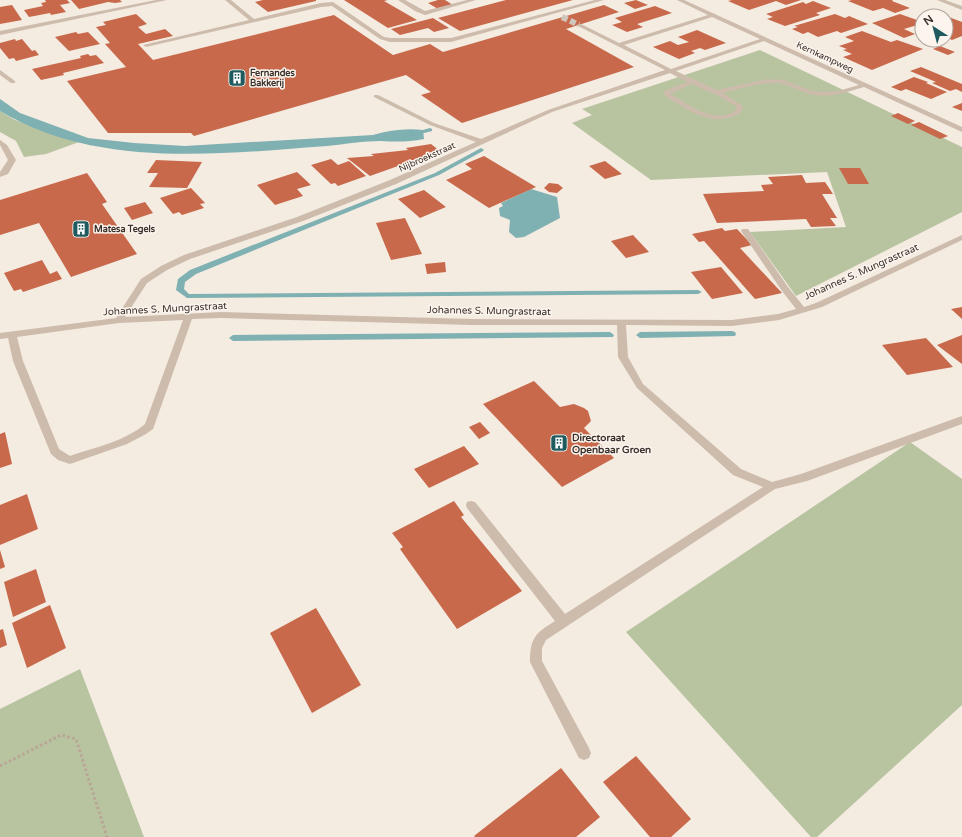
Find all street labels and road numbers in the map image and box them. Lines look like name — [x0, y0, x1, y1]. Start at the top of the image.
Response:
street label: Kernkampweg — [795, 39, 855, 75]
street label: Nijbroekstraat — [397, 140, 458, 175]
street label: Johannes S. Mungrastraat — [802, 241, 921, 303]
street label: Johannes S. Mungrastraat — [103, 300, 227, 318]
street label: Johannes S. Mungrastraat — [427, 304, 551, 318]

